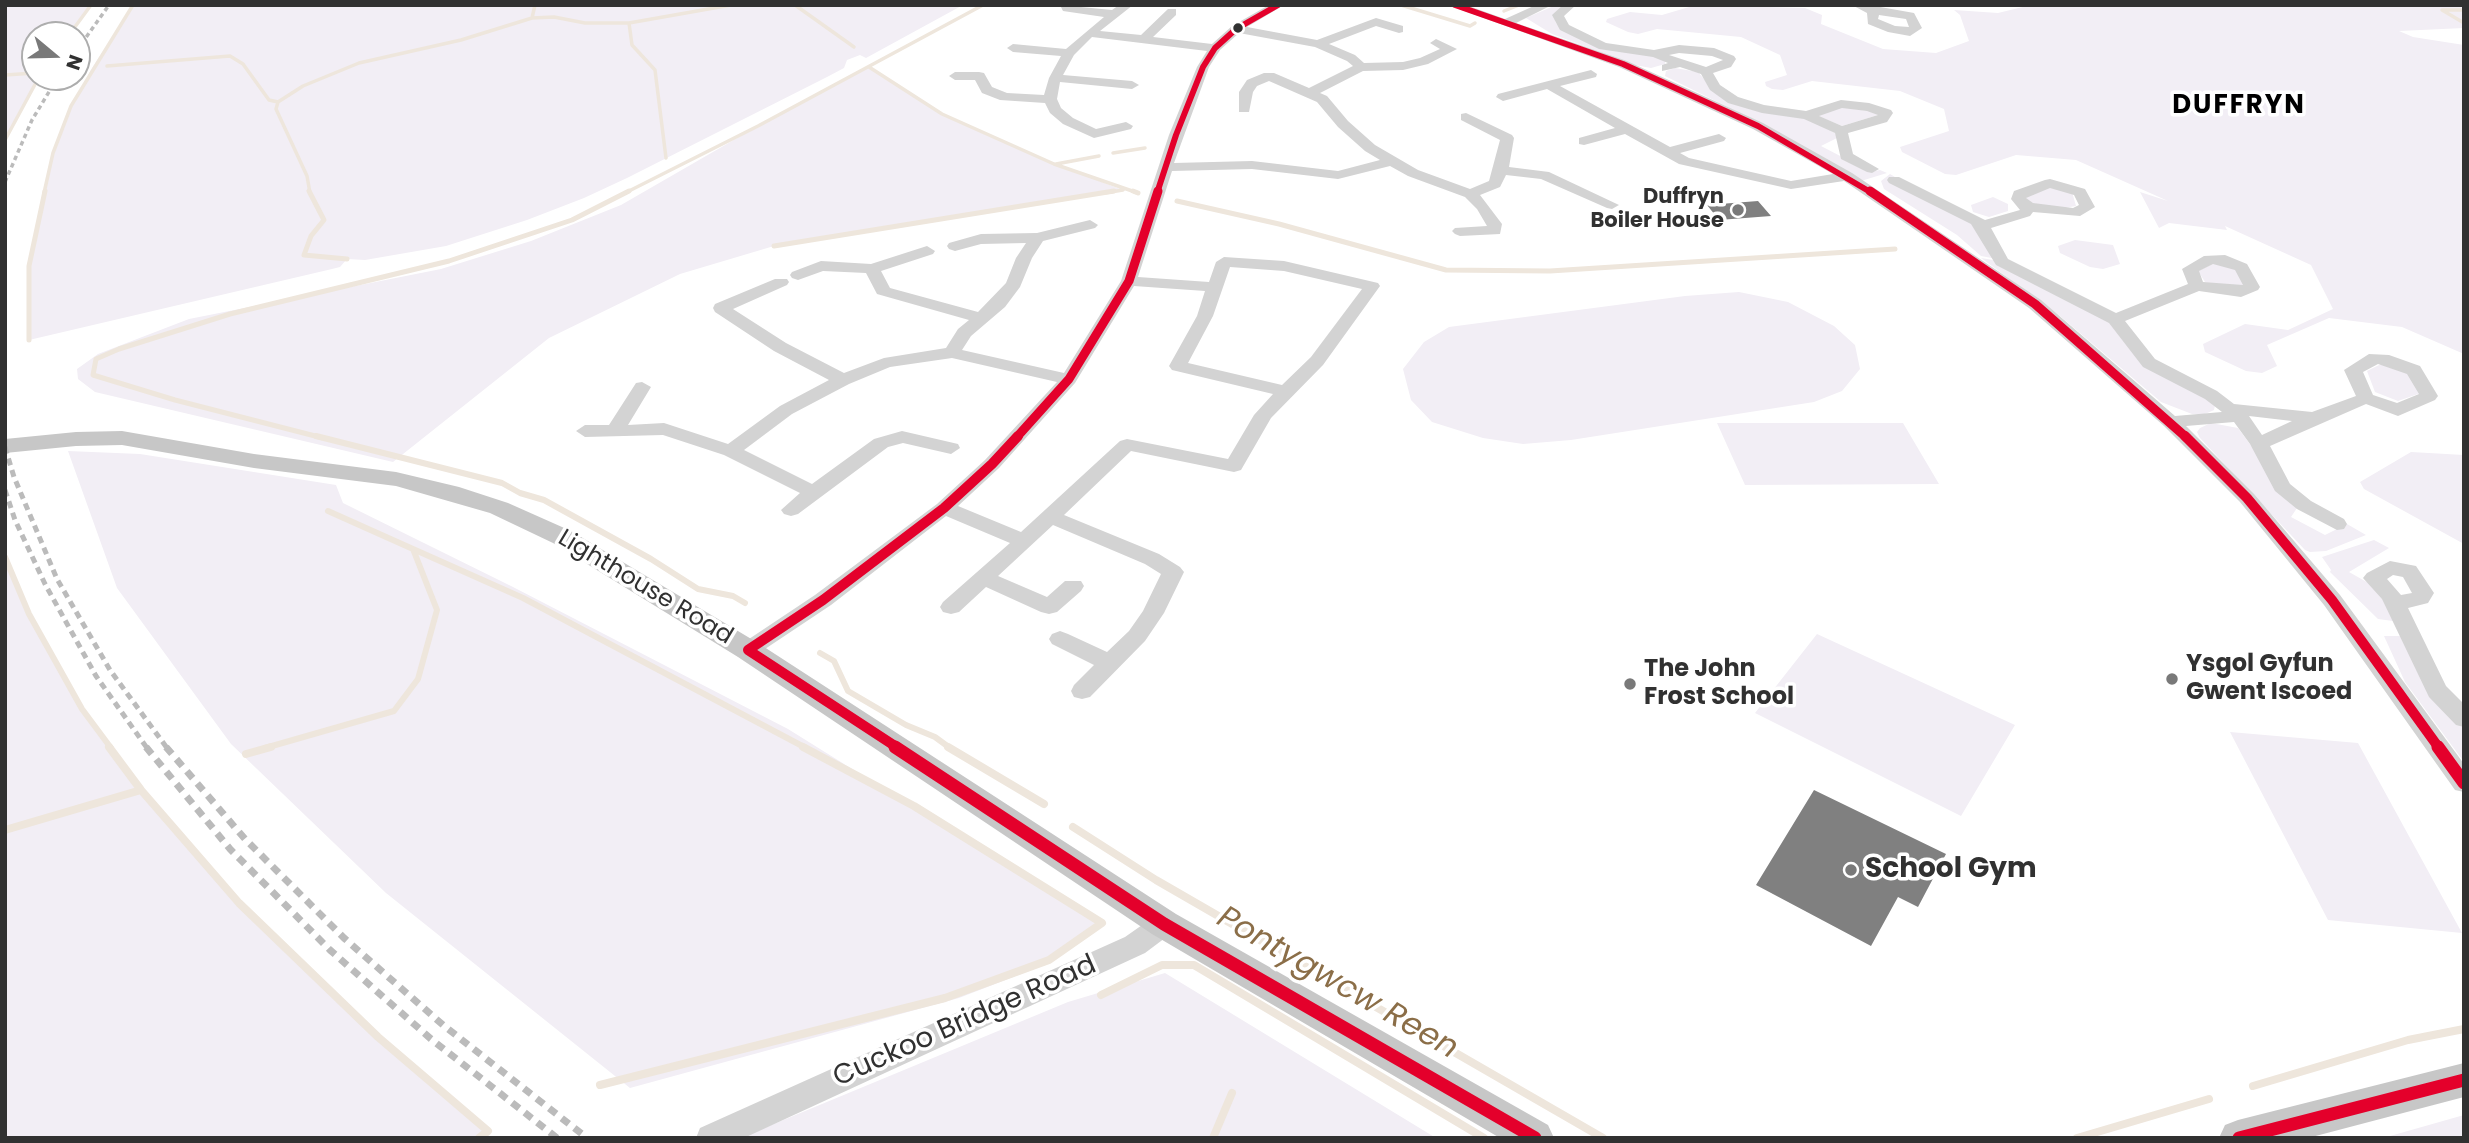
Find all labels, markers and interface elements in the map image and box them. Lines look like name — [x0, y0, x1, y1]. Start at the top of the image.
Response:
north arrow — [21, 21, 91, 91]
unlabelled marker — [1231, 21, 1245, 35]
text: N — [59, 51, 90, 73]
district label: DUFFRYN — [2173, 90, 2305, 122]
place label: Duffryn Boiler House — [1590, 185, 1724, 235]
marker: Duffryn Boiler House — [1730, 202, 1746, 218]
street label: Lighthouse Road — [552, 524, 738, 652]
place label: Ysgol Gyfun Gwent Iscoed — [2186, 651, 2352, 707]
place label: The John Frost School — [1644, 656, 1794, 712]
marker: Ysgol Gyfun Gwent Iscoed — [2164, 671, 2180, 687]
marker: The John Frost School — [1622, 676, 1638, 692]
place label: School Gym — [1865, 853, 2037, 887]
marker: School Gym — [1843, 862, 1859, 878]
water label: Pontygwcw Reen — [1210, 899, 1464, 1069]
street label: Cuckoo Bridge Road — [828, 949, 1102, 1095]

